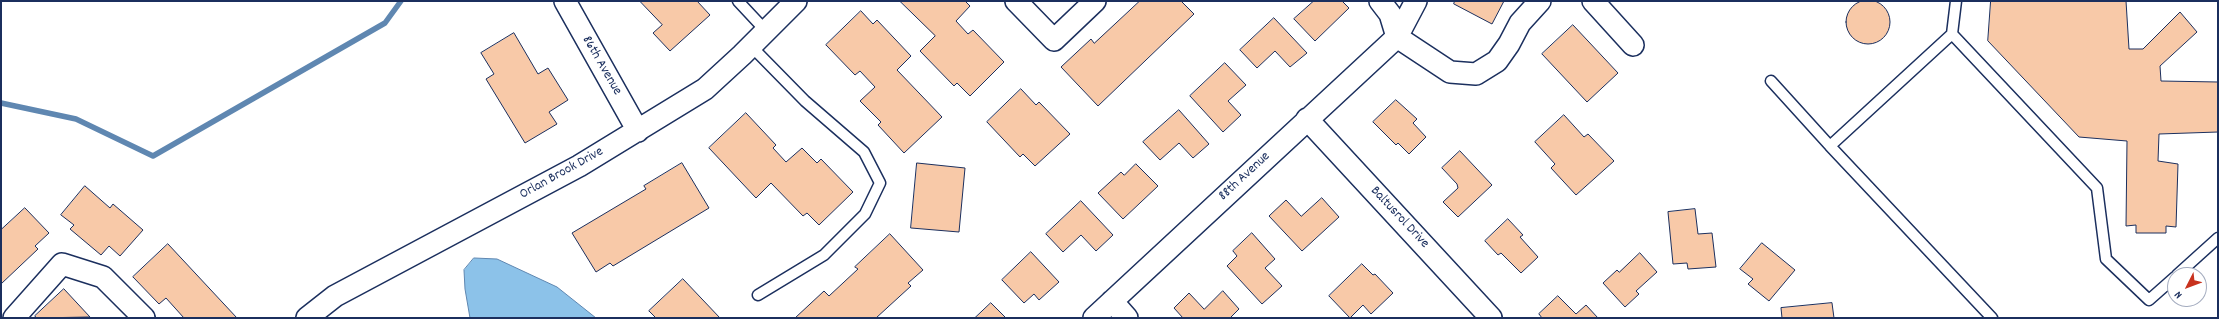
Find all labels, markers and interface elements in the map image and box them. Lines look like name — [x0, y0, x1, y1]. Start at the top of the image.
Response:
street label: 86th Avenue — [577, 33, 625, 99]
street label: Orlan Brook Drive — [517, 144, 607, 204]
street label: 88th Avenue — [1216, 149, 1274, 205]
street label: Baltusrol Drive — [1366, 184, 1432, 252]
north arrow — [2167, 267, 2207, 307]
text: N — [2171, 287, 2187, 302]

